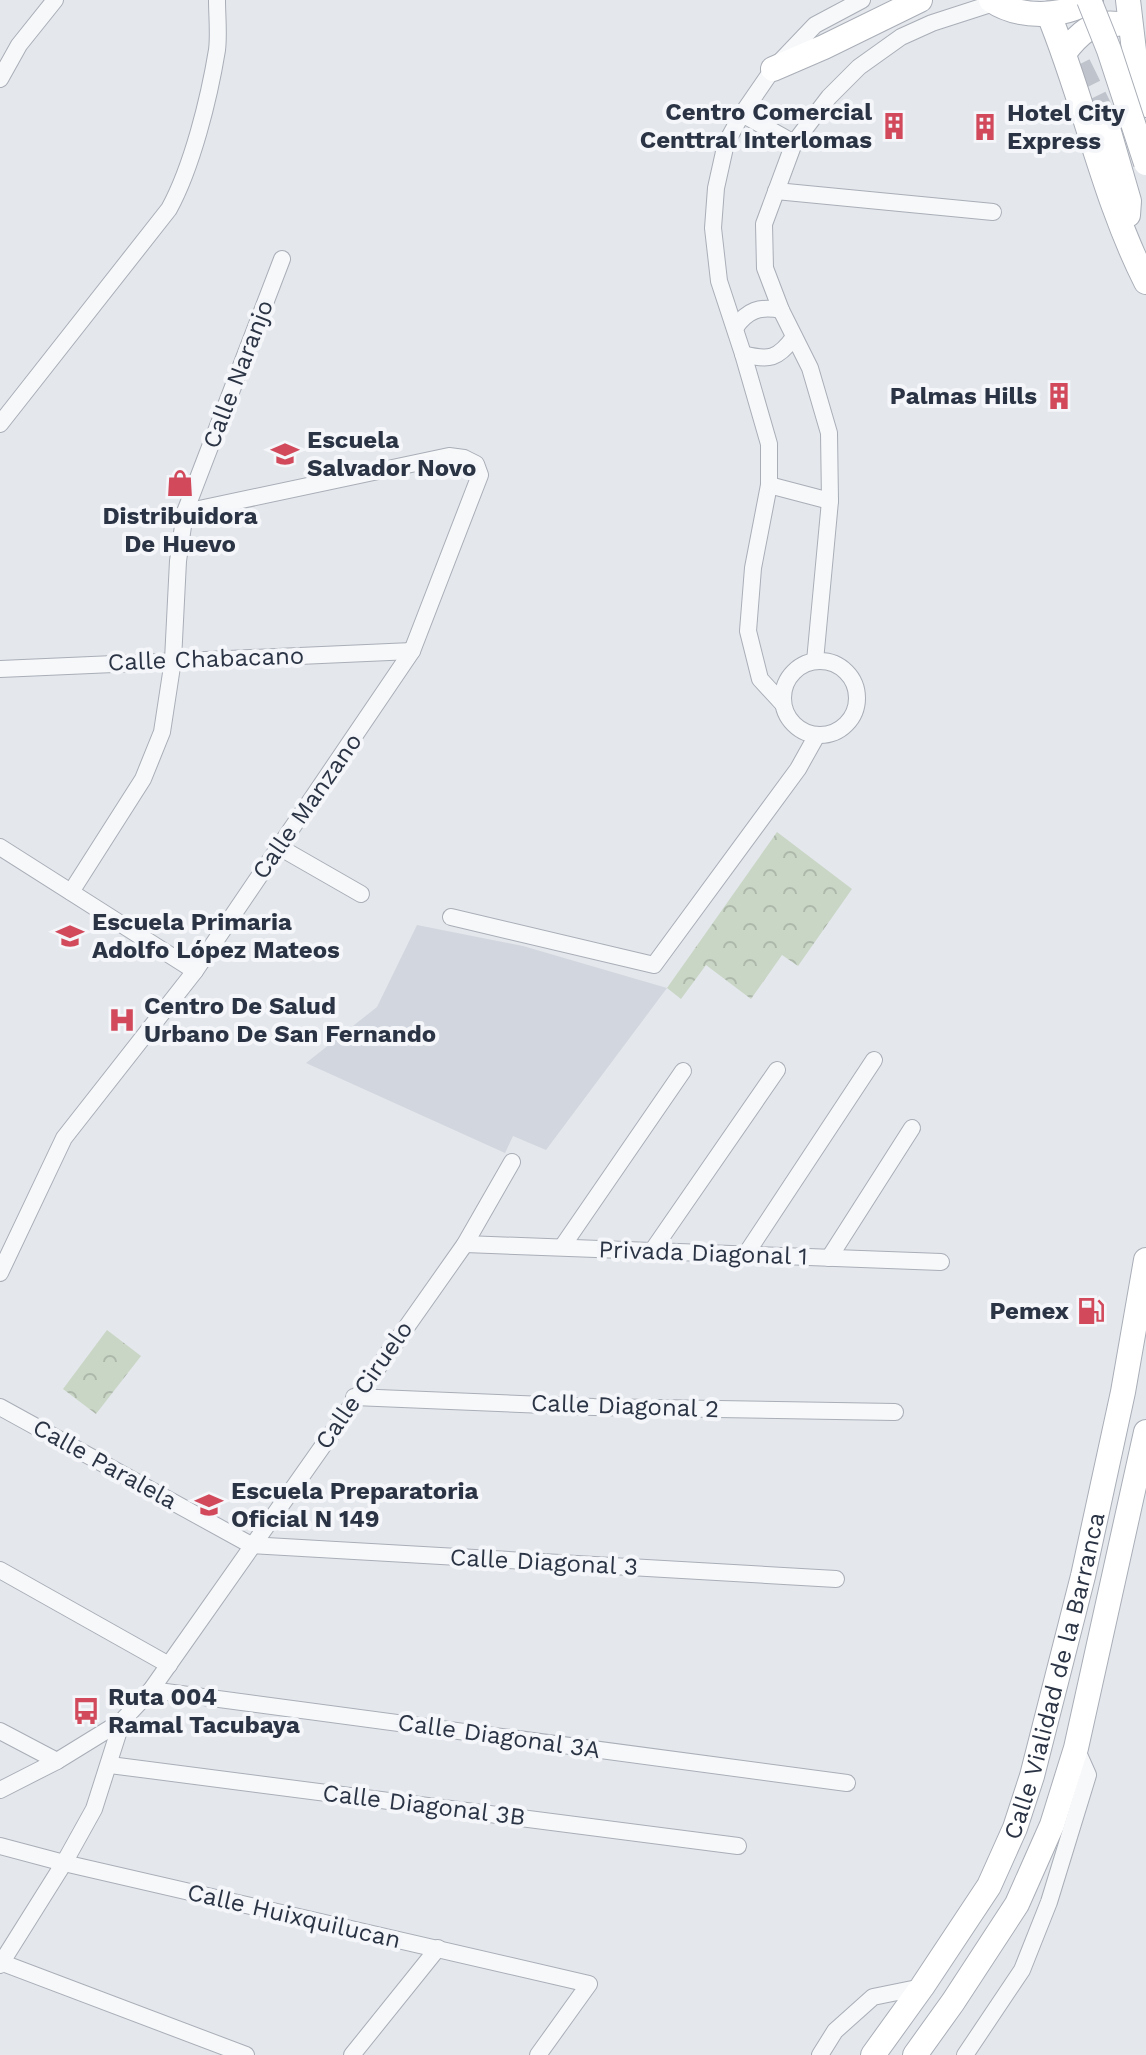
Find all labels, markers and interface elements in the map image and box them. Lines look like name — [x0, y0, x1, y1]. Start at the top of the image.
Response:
place label: Centro Comercial Centtral Interlomas — [640, 98, 872, 154]
place label: Hotel City Express — [1007, 99, 1126, 155]
building icon: Centro Comercial Centtral Interlomas — [879, 111, 909, 141]
building icon: Hotel City Express — [970, 112, 1000, 142]
street label: Calle Naranjo — [197, 296, 279, 452]
building icon: Palmas Hills — [1044, 381, 1074, 411]
place label: Palmas Hills — [890, 382, 1037, 410]
place label: Escuela Salvador Novo — [307, 426, 476, 482]
school or university icon: Escuela Salvador Novo — [270, 439, 300, 469]
shop icon: Distribuidora De Huevo — [165, 468, 195, 498]
place label: Distribuidora De Huevo — [102, 502, 258, 558]
street label: Calle Chabacano — [107, 642, 305, 676]
street label: Calle Manzano — [246, 728, 368, 884]
place label: Escuela Primaria Adolfo López Mateos — [92, 908, 340, 964]
school or university icon: Escuela Primaria Adolfo López Mateos — [55, 921, 85, 951]
place label: Centro De Salud Urbano De San Fernando — [144, 992, 436, 1048]
hospital icon: Centro De Salud Urbano De San Fernando — [107, 1005, 137, 1035]
street label: Privada Diagonal 1 — [598, 1235, 808, 1271]
fuel station icon: Pemex — [1076, 1296, 1106, 1326]
place label: Pemex — [989, 1297, 1069, 1325]
street label: Calle Ciruelo — [310, 1316, 418, 1454]
street label: Calle Diagonal 2 — [530, 1389, 720, 1423]
street label: Calle Paralela — [28, 1413, 182, 1515]
place label: Escuela Preparatoria Oficial N 149 — [231, 1477, 478, 1533]
school or university icon: Escuela Preparatoria Oficial N 149 — [194, 1490, 224, 1520]
street label: Calle Vialidad de la Barranca — [998, 1510, 1110, 1844]
street label: Calle Diagonal 3 — [449, 1543, 639, 1581]
place label: Ruta 004 Ramal Tacubaya — [108, 1683, 300, 1739]
bus stop icon: Ruta 004 Ramal Tacubaya — [71, 1696, 101, 1726]
street label: Calle Diagonal 3A — [396, 1708, 602, 1764]
street label: Calle Diagonal 3B — [321, 1779, 527, 1831]
street label: Calle Huixquilucan — [185, 1878, 403, 1954]

